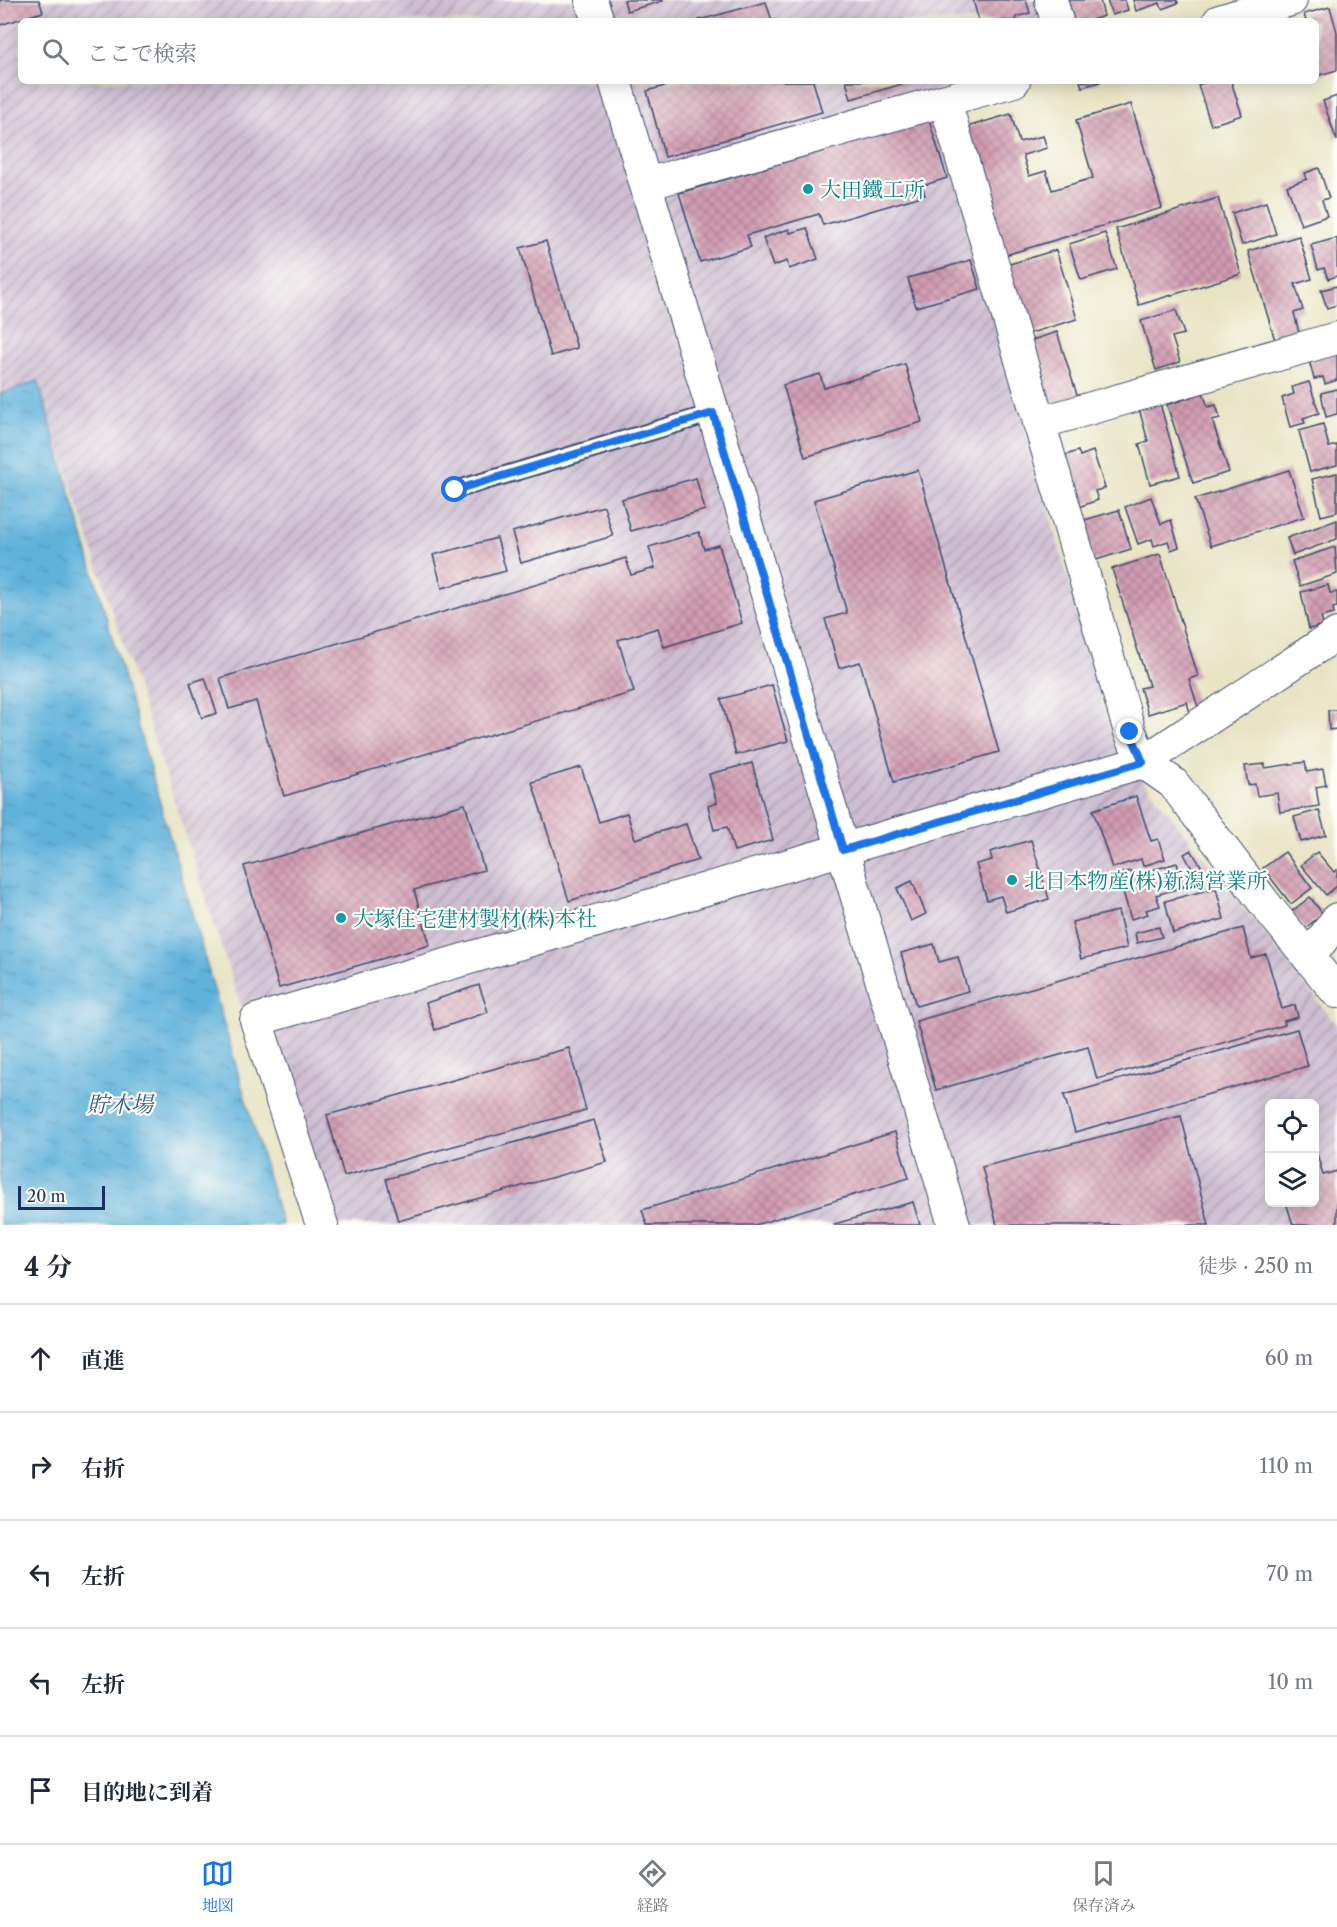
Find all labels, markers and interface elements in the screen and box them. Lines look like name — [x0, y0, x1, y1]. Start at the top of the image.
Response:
search box — [18, 18, 1319, 84]
icon: search — [39, 35, 72, 68]
text: ここで検索 — [87, 40, 197, 67]
place label: 大田鐵工所 — [820, 177, 925, 202]
marker: 大田鐵工所 — [801, 182, 815, 196]
route start — [441, 476, 467, 502]
route end — [1116, 718, 1142, 744]
place label: 北日本物産(株)新潟営業所 — [1024, 868, 1268, 893]
marker: 北日本物産(株)新潟営業所 — [1005, 873, 1019, 887]
place label: 大塚住宅建材製材(株)本社 — [353, 906, 597, 931]
marker: 大塚住宅建材製材(株)本社 — [334, 911, 348, 925]
water label: 貯木場 — [87, 1091, 155, 1118]
map controls — [1265, 1099, 1319, 1207]
button: locate — [1265, 1099, 1319, 1153]
button: layers — [1265, 1153, 1319, 1207]
scale bar — [18, 1183, 105, 1210]
text: 20 m — [27, 1186, 66, 1206]
text: 4 分 — [24, 1251, 72, 1283]
text: 徒歩 · 250 m — [1198, 1254, 1313, 1278]
icon: ahead — [24, 1342, 57, 1375]
text: 60 m — [1265, 1346, 1313, 1370]
text: 直進 — [81, 1347, 125, 1374]
icon: right — [24, 1450, 57, 1483]
text: 110 m — [1260, 1454, 1313, 1478]
text: 右折 — [81, 1455, 125, 1482]
icon: left — [24, 1558, 57, 1591]
text: 70 m — [1267, 1562, 1313, 1586]
text: 左折 — [81, 1563, 125, 1590]
icon: left — [24, 1666, 57, 1699]
text: 10 m — [1268, 1670, 1313, 1694]
text: 左折 — [81, 1671, 125, 1698]
icon: arrive — [24, 1774, 57, 1807]
text: 目的地に到着 — [81, 1779, 213, 1806]
tab: 地図 — [201, 1857, 234, 1916]
tab: 経路 — [636, 1857, 669, 1916]
tab: 保存済み — [1072, 1857, 1136, 1916]

